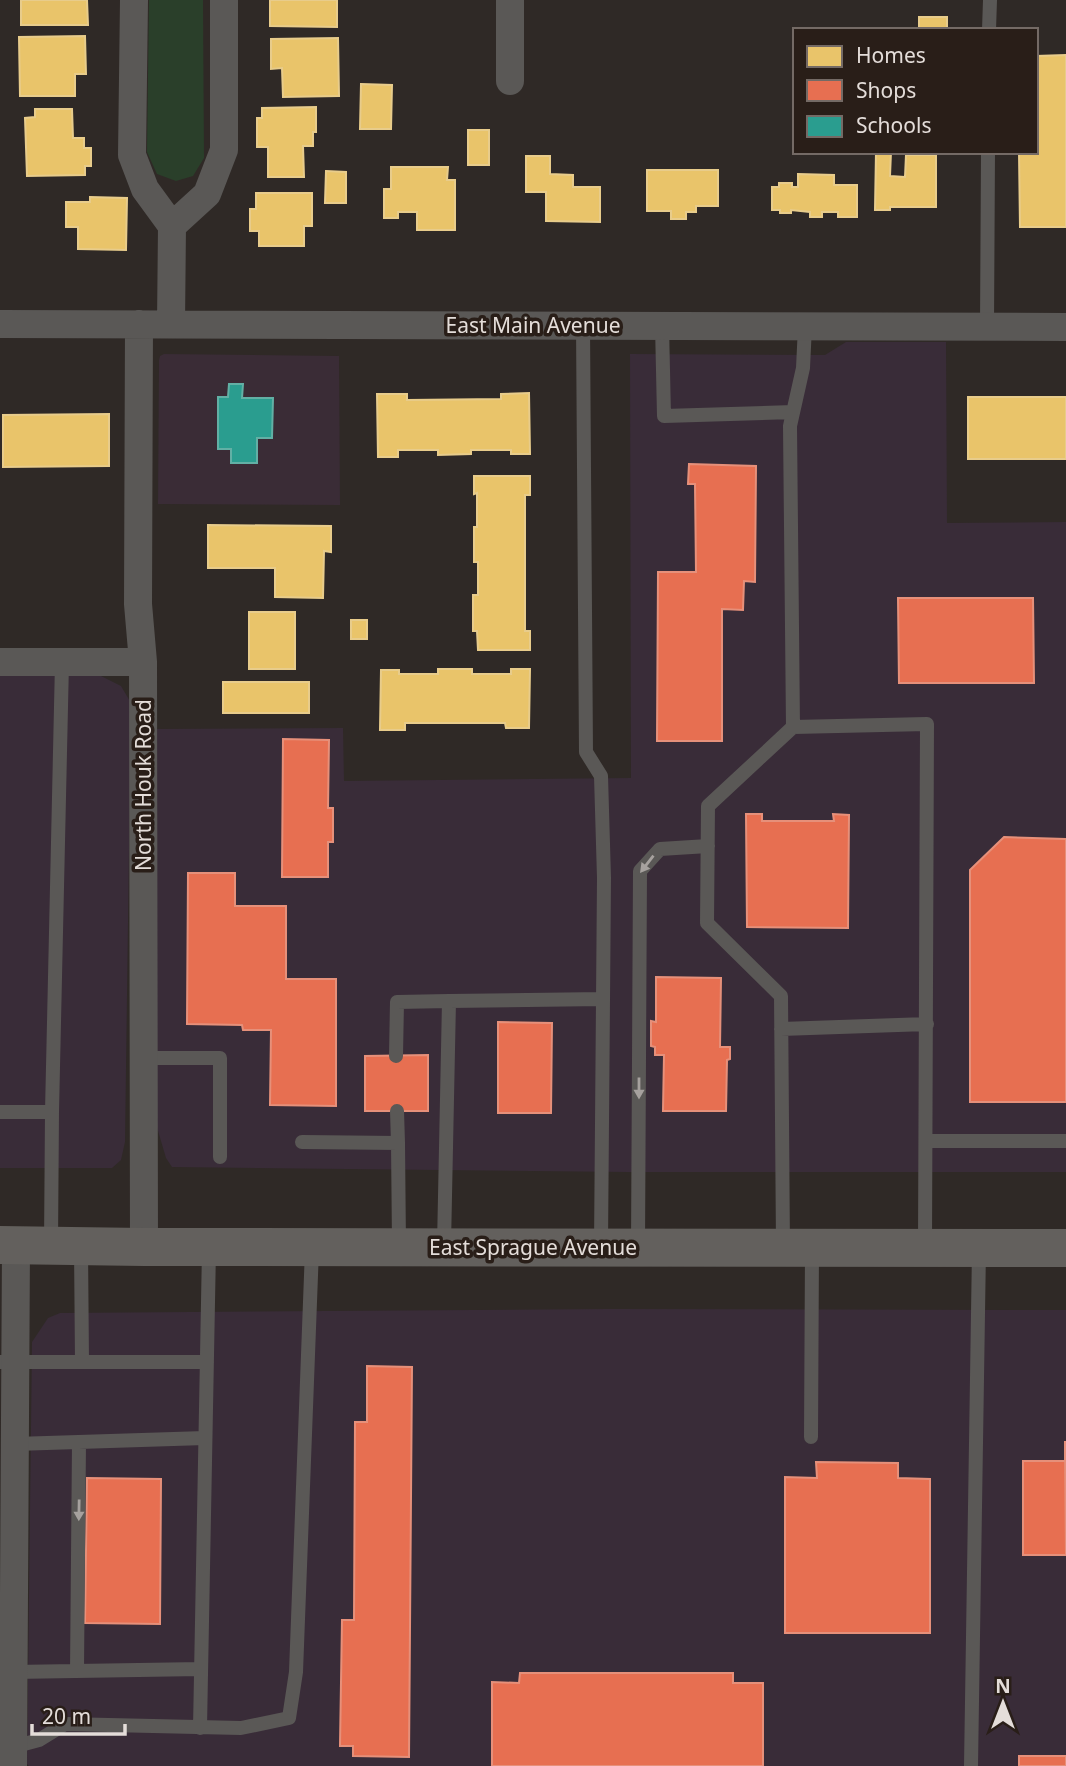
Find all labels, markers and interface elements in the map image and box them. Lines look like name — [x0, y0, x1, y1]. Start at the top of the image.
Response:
legend — [793, 28, 1038, 154]
text: Homes — [856, 41, 926, 69]
text: Shops — [856, 76, 916, 104]
text: Schools — [856, 111, 931, 139]
street label: East Main Avenue — [446, 311, 620, 339]
street label: North Houk Road — [129, 699, 157, 871]
one-way arrow — [640, 854, 655, 872]
one-way arrow — [633, 1078, 645, 1100]
street label: East Sprague Avenue — [429, 1233, 637, 1261]
one-way arrow — [73, 1499, 84, 1521]
north arrow — [968, 1668, 1038, 1738]
text: N — [995, 1673, 1011, 1699]
scale bar — [32, 1692, 124, 1736]
text: 20 m — [42, 1702, 91, 1730]

